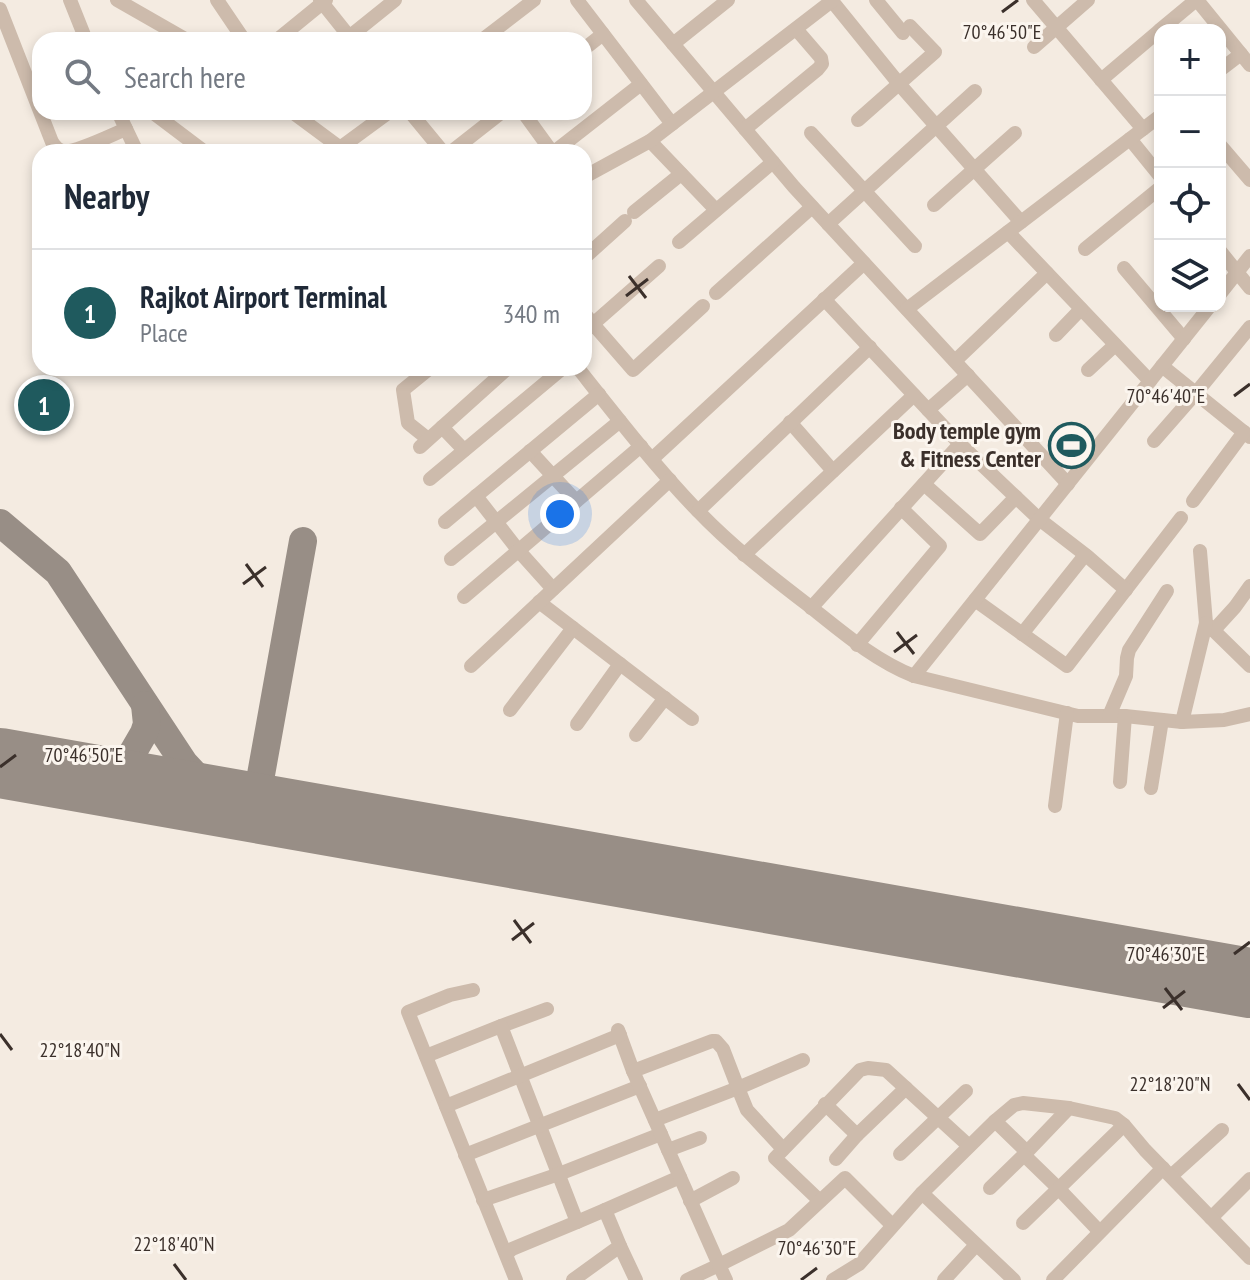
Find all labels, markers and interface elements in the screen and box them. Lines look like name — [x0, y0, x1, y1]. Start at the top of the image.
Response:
text: 70°46'50"E — [963, 19, 1041, 45]
map controls — [1154, 24, 1226, 312]
button: + — [1154, 24, 1226, 96]
search box — [32, 32, 592, 120]
icon: search — [60, 54, 104, 98]
text: Search here — [124, 57, 246, 96]
button: − — [1154, 96, 1226, 168]
button: locate — [1154, 168, 1226, 240]
text: Nearby — [64, 174, 149, 218]
button: layers — [1154, 240, 1226, 312]
text: Rajkot Airport Terminal — [140, 277, 387, 316]
text: 1 — [84, 297, 96, 330]
text: 340 m — [502, 297, 560, 330]
text: Place — [140, 316, 188, 349]
pin: 1 — [18, 375, 70, 435]
text: 70°46'40"E — [1127, 383, 1205, 409]
place label: Body temple gym & Fitness Center — [893, 415, 1042, 474]
sports icon: Body temple gym & Fitness Center — [1048, 421, 1096, 469]
your location — [540, 494, 580, 534]
text: 70°46'50"E — [45, 742, 123, 768]
text: 70°46'30"E — [1127, 941, 1205, 967]
text: 22°18'40"N — [40, 1037, 120, 1063]
text: 22°18'20"N — [1130, 1071, 1210, 1097]
text: 22°18'40"N — [134, 1231, 214, 1257]
text: 70°46'30"E — [778, 1235, 856, 1261]

